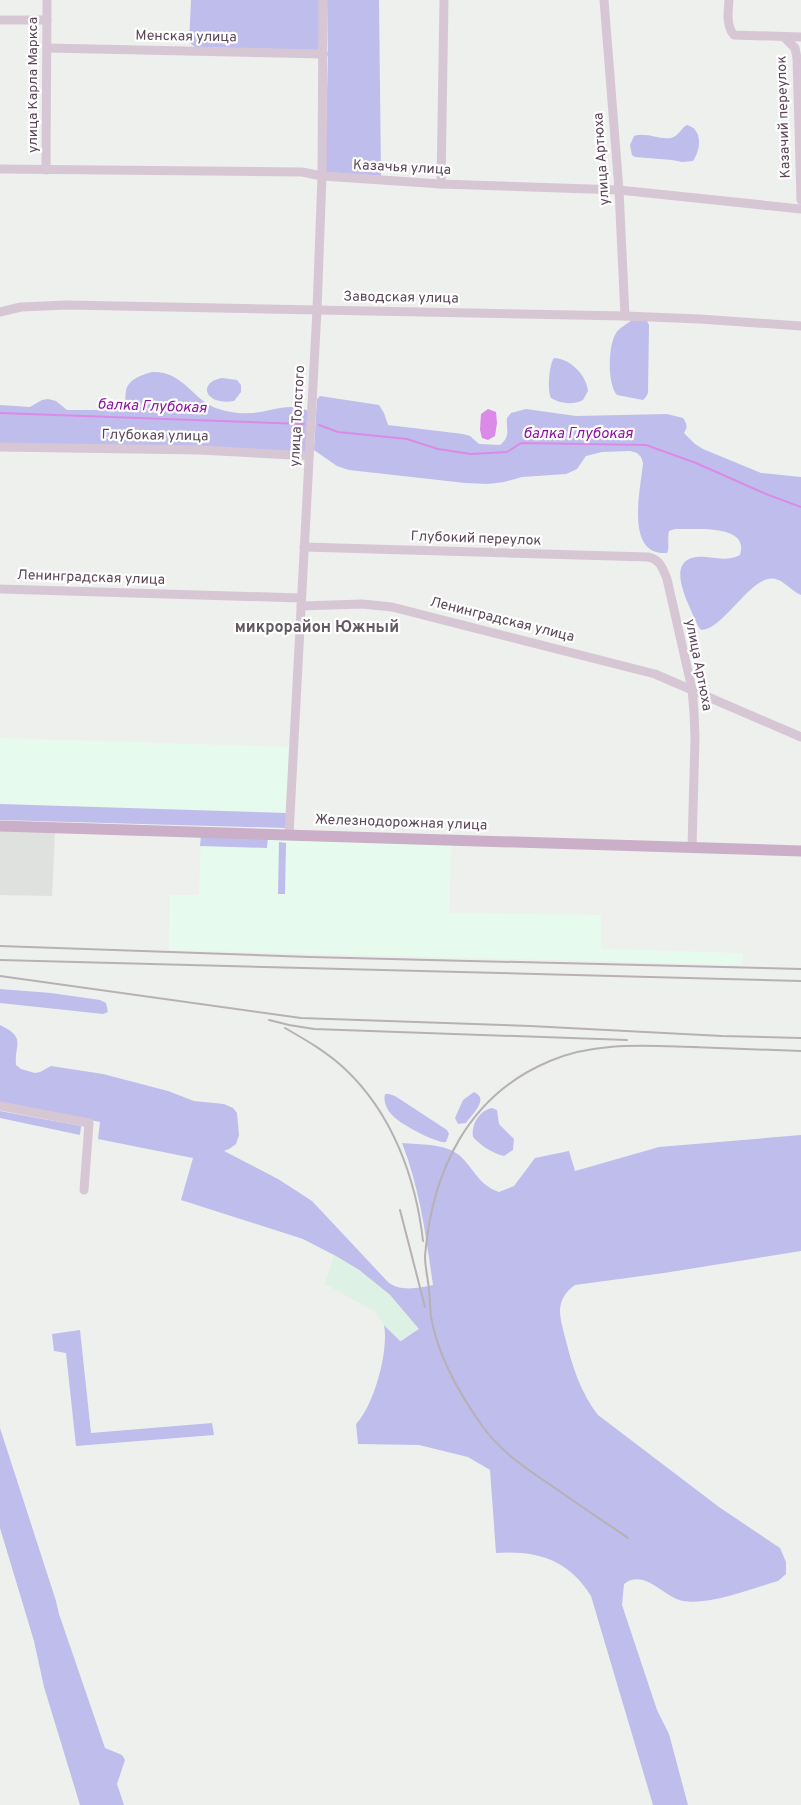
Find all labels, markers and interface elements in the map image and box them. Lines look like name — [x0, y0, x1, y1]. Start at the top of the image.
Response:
street label: улица Карла Маркса — [25, 17, 42, 153]
street label: Менская улица — [135, 28, 237, 46]
street label: Казачий переулок — [773, 55, 795, 179]
street label: улица Артюха — [590, 112, 614, 206]
street label: Казачья улица — [353, 157, 451, 179]
street label: Заводская улица — [343, 288, 459, 308]
street label: улица Толстого — [287, 365, 309, 467]
water label: балка Глубокая — [97, 396, 207, 418]
water label: балка Глубокая — [523, 425, 633, 444]
street label: Глубокая улица — [101, 427, 209, 445]
street label: Глубокий переулок — [410, 528, 542, 550]
street label: Ленинградская улица — [17, 567, 165, 589]
street label: Ленинградская улица — [428, 594, 576, 646]
district label: микрорайон Южный — [235, 618, 399, 638]
street label: улица Артюха — [681, 618, 715, 712]
street label: Железнодорожная улица — [314, 811, 488, 835]

